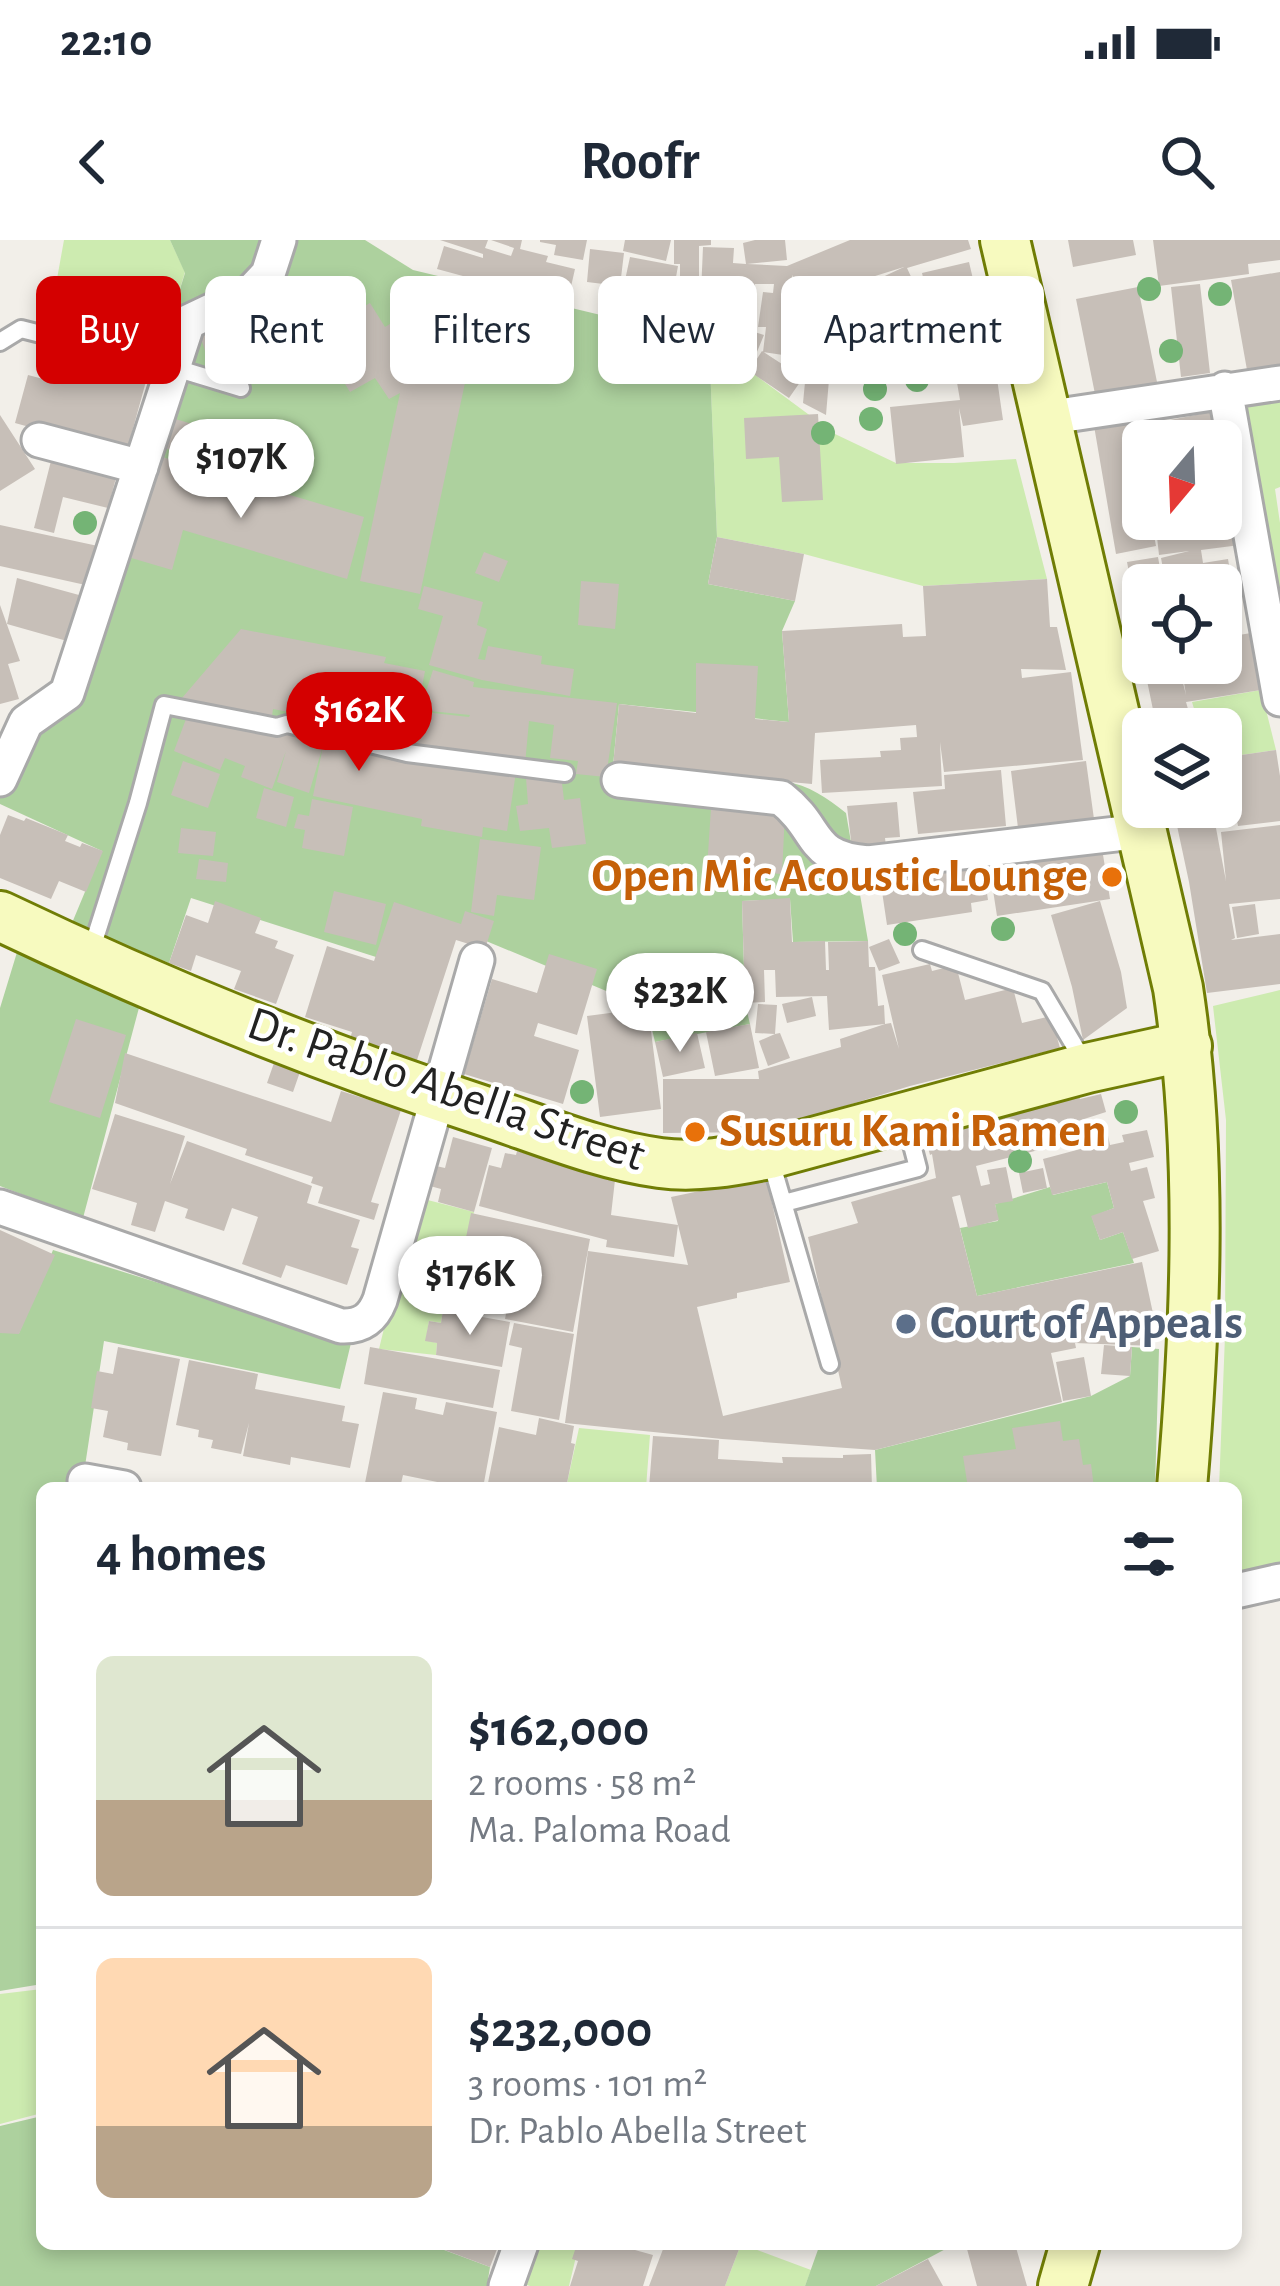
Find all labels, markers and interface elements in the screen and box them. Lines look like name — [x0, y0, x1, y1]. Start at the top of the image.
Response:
text: 22:10 — [60, 19, 152, 64]
icon: back — [60, 129, 126, 195]
icon: search — [1154, 129, 1220, 195]
text: Roofr — [581, 135, 699, 189]
chip: Buy — [36, 276, 181, 384]
chip: Rent — [205, 276, 366, 384]
chip: Filters — [390, 276, 574, 384]
chip: New — [598, 276, 757, 384]
chip: Apartment — [781, 276, 1044, 384]
pin: $107K — [157, 419, 325, 521]
north arrow — [1122, 420, 1242, 540]
map controls — [1122, 420, 1242, 828]
text: $107K — [195, 438, 287, 477]
button: locate — [1122, 564, 1242, 684]
pin: $162K — [275, 672, 443, 774]
text: $162K — [313, 691, 405, 730]
button: layers — [1122, 708, 1242, 828]
place label: Open Mic Acoustic Lounge — [592, 853, 1088, 901]
marker: Open Mic Acoustic Lounge — [1099, 864, 1125, 890]
pin: $232K — [596, 953, 764, 1055]
text: $232K — [633, 972, 727, 1011]
street label: Dr. Pablo Abella Street — [241, 999, 651, 1181]
place label: Susuru Kami Ramen — [719, 1108, 1107, 1156]
marker: Susuru Kami Ramen — [682, 1119, 708, 1145]
pin: $176K — [386, 1236, 554, 1338]
text: $176K — [425, 1255, 515, 1294]
place label: Court of Appeals — [930, 1300, 1243, 1348]
marker: Court of Appeals — [893, 1311, 919, 1337]
icon: filters — [1116, 1521, 1182, 1587]
text: 4 homes — [96, 1529, 266, 1580]
icon: home — [192, 1704, 336, 1848]
text: $162,000 — [468, 1704, 649, 1755]
text: 2 rooms · 58 m² — [468, 1764, 696, 1803]
text: Ma. Paloma Road — [468, 1811, 731, 1850]
text: $232,000 — [468, 2005, 652, 2056]
icon: home — [192, 2006, 336, 2150]
text: 3 rooms · 101 m² — [468, 2065, 707, 2104]
text: Dr. Pablo Abella Street — [468, 2112, 807, 2151]

